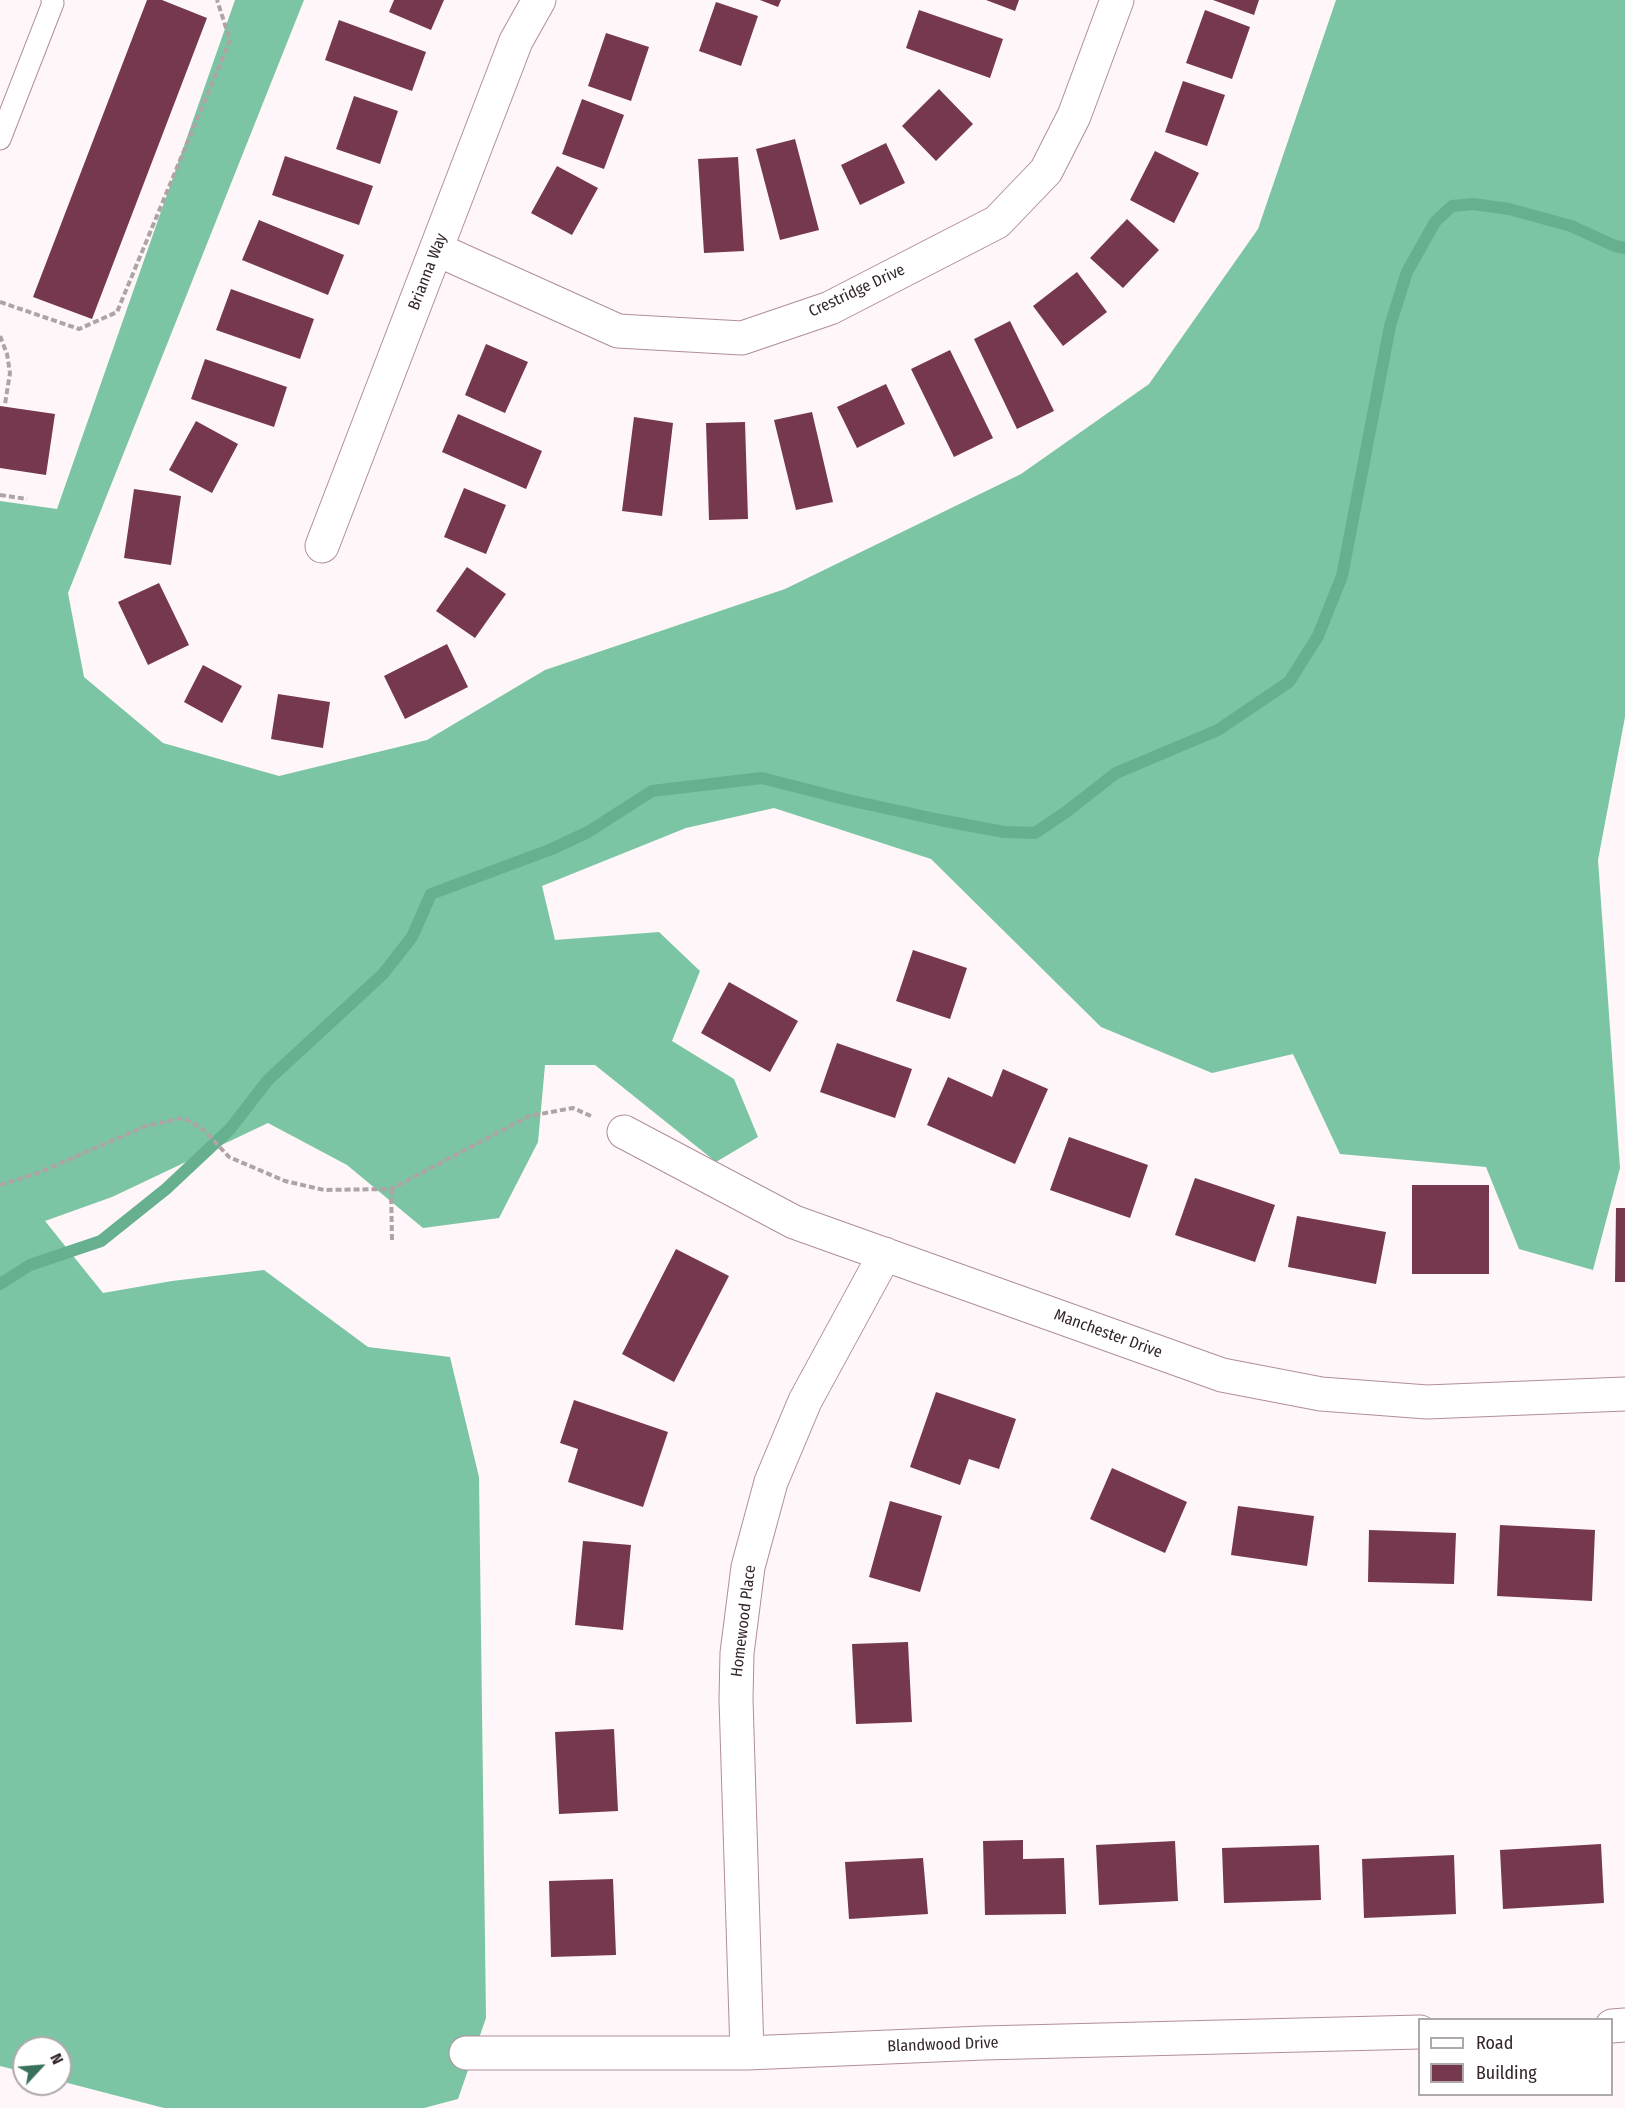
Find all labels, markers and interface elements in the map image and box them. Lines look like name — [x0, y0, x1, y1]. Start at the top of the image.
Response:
street label: Brianna Way — [405, 231, 451, 313]
street label: Crestridge Drive — [806, 260, 908, 322]
street label: Manchester Drive — [1051, 1306, 1165, 1362]
street label: Homewood Place — [728, 1564, 760, 1678]
legend — [1418, 2018, 1613, 2096]
text: Road — [1476, 2032, 1513, 2054]
street label: Blandwood Drive — [887, 2033, 999, 2057]
north arrow — [12, 2036, 72, 2096]
text: N — [46, 2050, 67, 2067]
text: Building — [1476, 2062, 1537, 2084]

